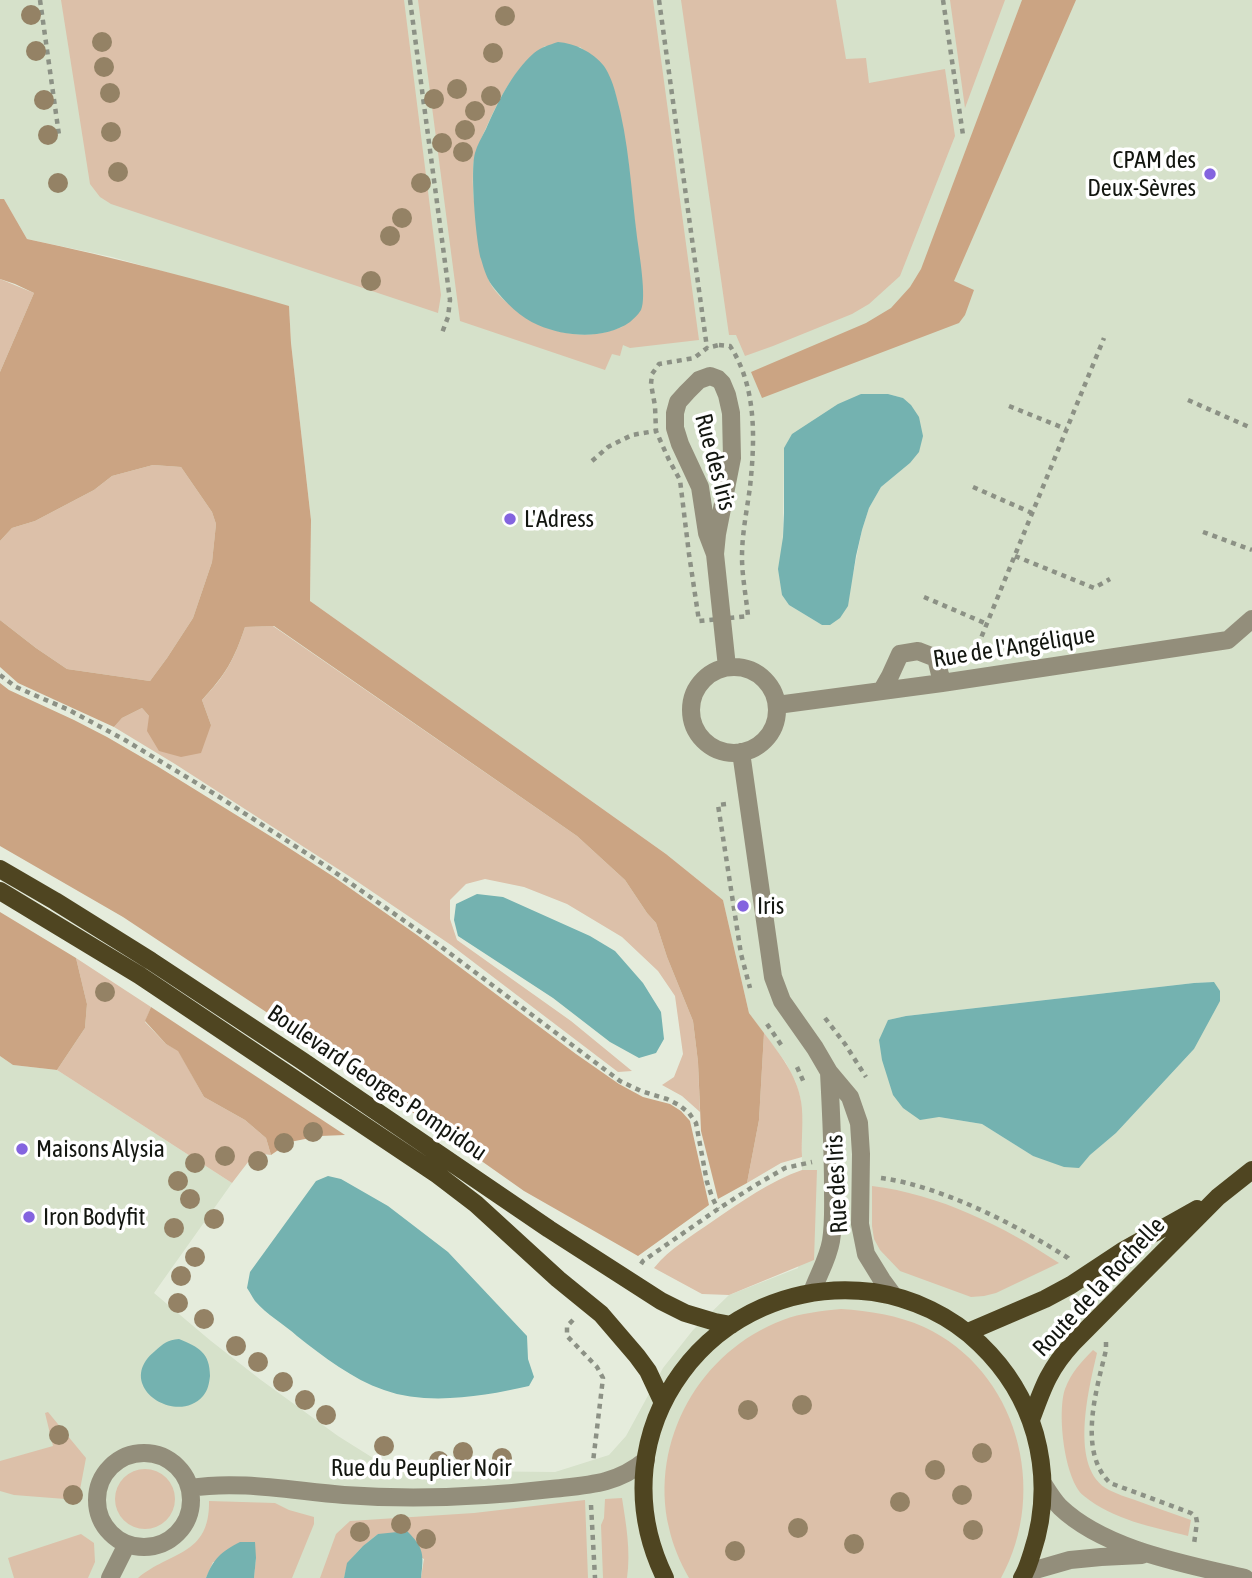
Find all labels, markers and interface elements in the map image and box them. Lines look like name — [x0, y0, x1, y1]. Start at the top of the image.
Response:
place label: CPAM des Deux-Sèvres — [1087, 146, 1196, 202]
marker: CPAM des Deux-Sèvres — [1202, 166, 1218, 182]
street label: Rue des Iris — [688, 410, 742, 514]
place label: L'Adress — [524, 505, 594, 533]
marker: L'Adress — [502, 511, 518, 527]
street label: Rue de l'Angélique — [931, 620, 1097, 674]
place label: Iris — [757, 892, 784, 920]
marker: Iris — [735, 898, 751, 914]
street label: Boulevard Georges Pompidou — [262, 999, 492, 1167]
street label: Rue des Iris — [820, 1134, 854, 1234]
place label: Maisons Alysia — [36, 1135, 165, 1163]
marker: Maisons Alysia — [14, 1141, 30, 1157]
place label: Iron Bodyfit — [43, 1203, 145, 1231]
marker: Iron Bodyfit — [21, 1209, 37, 1225]
street label: Route de la Rochelle — [1027, 1211, 1171, 1363]
street label: Rue du Peuplier Noir — [331, 1454, 511, 1482]

